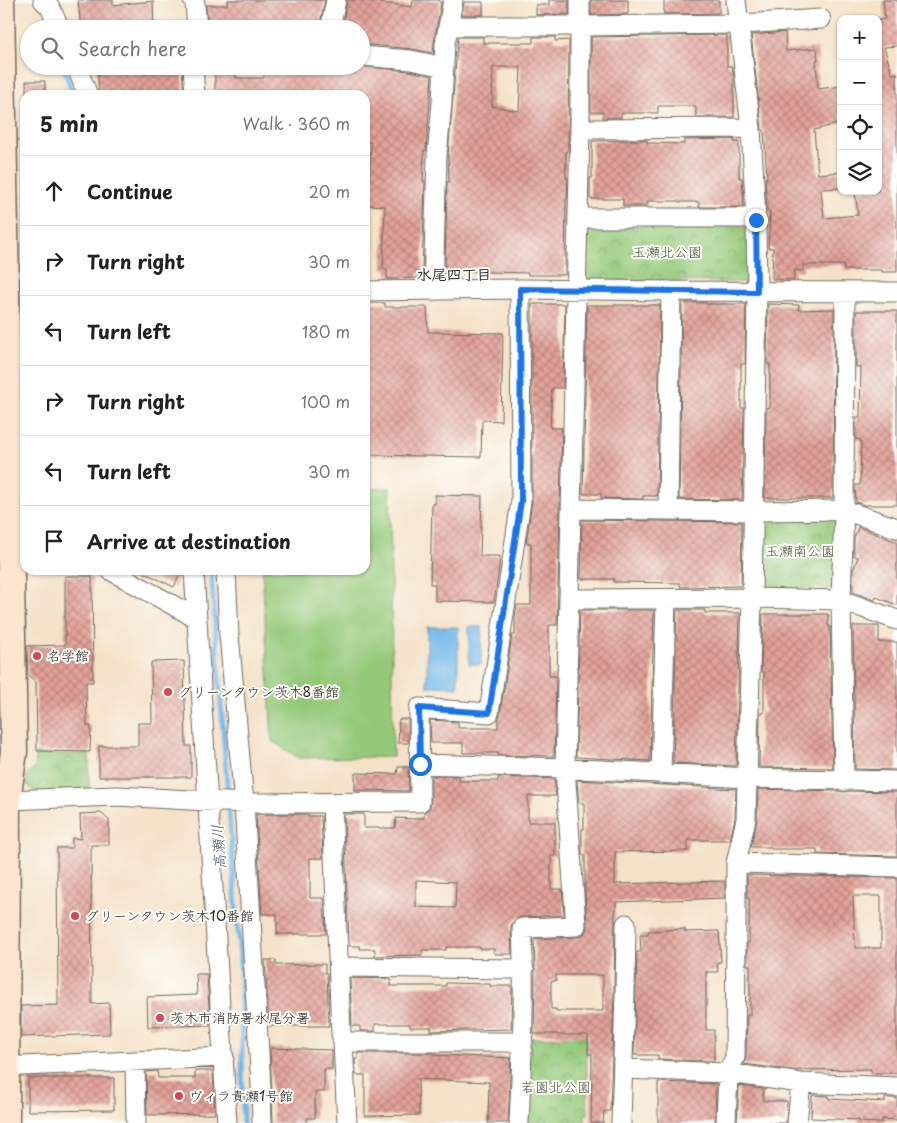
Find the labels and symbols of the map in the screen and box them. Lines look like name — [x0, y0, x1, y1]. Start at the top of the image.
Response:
route end — [745, 209, 768, 232]
park label: 玉瀬北公園 — [632, 241, 702, 262]
district label: 水尾四丁目 — [416, 262, 492, 285]
park label: 玉瀬南公園 — [765, 540, 835, 561]
place label: 名学館 — [47, 645, 89, 666]
marker: 名学館 — [31, 650, 43, 662]
place label: グリーンタウン茨木8番館 — [178, 681, 339, 702]
marker: グリーンタウン茨木8番館 — [162, 686, 174, 698]
route start — [409, 753, 432, 776]
water label: 高瀬川 — [204, 824, 231, 870]
place label: グリーンタウン茨木10番館 — [85, 905, 254, 926]
marker: グリーンタウン茨木10番館 — [69, 910, 81, 922]
place label: 茨木市消防署水尾分署 — [170, 1007, 310, 1028]
marker: 茨木市消防署水尾分署 — [154, 1012, 166, 1024]
park label: 若園北公園 — [521, 1076, 591, 1097]
place label: ヴィラ貴瀬1号館 — [189, 1085, 293, 1106]
marker: ヴィラ貴瀬1号館 — [173, 1090, 185, 1102]

